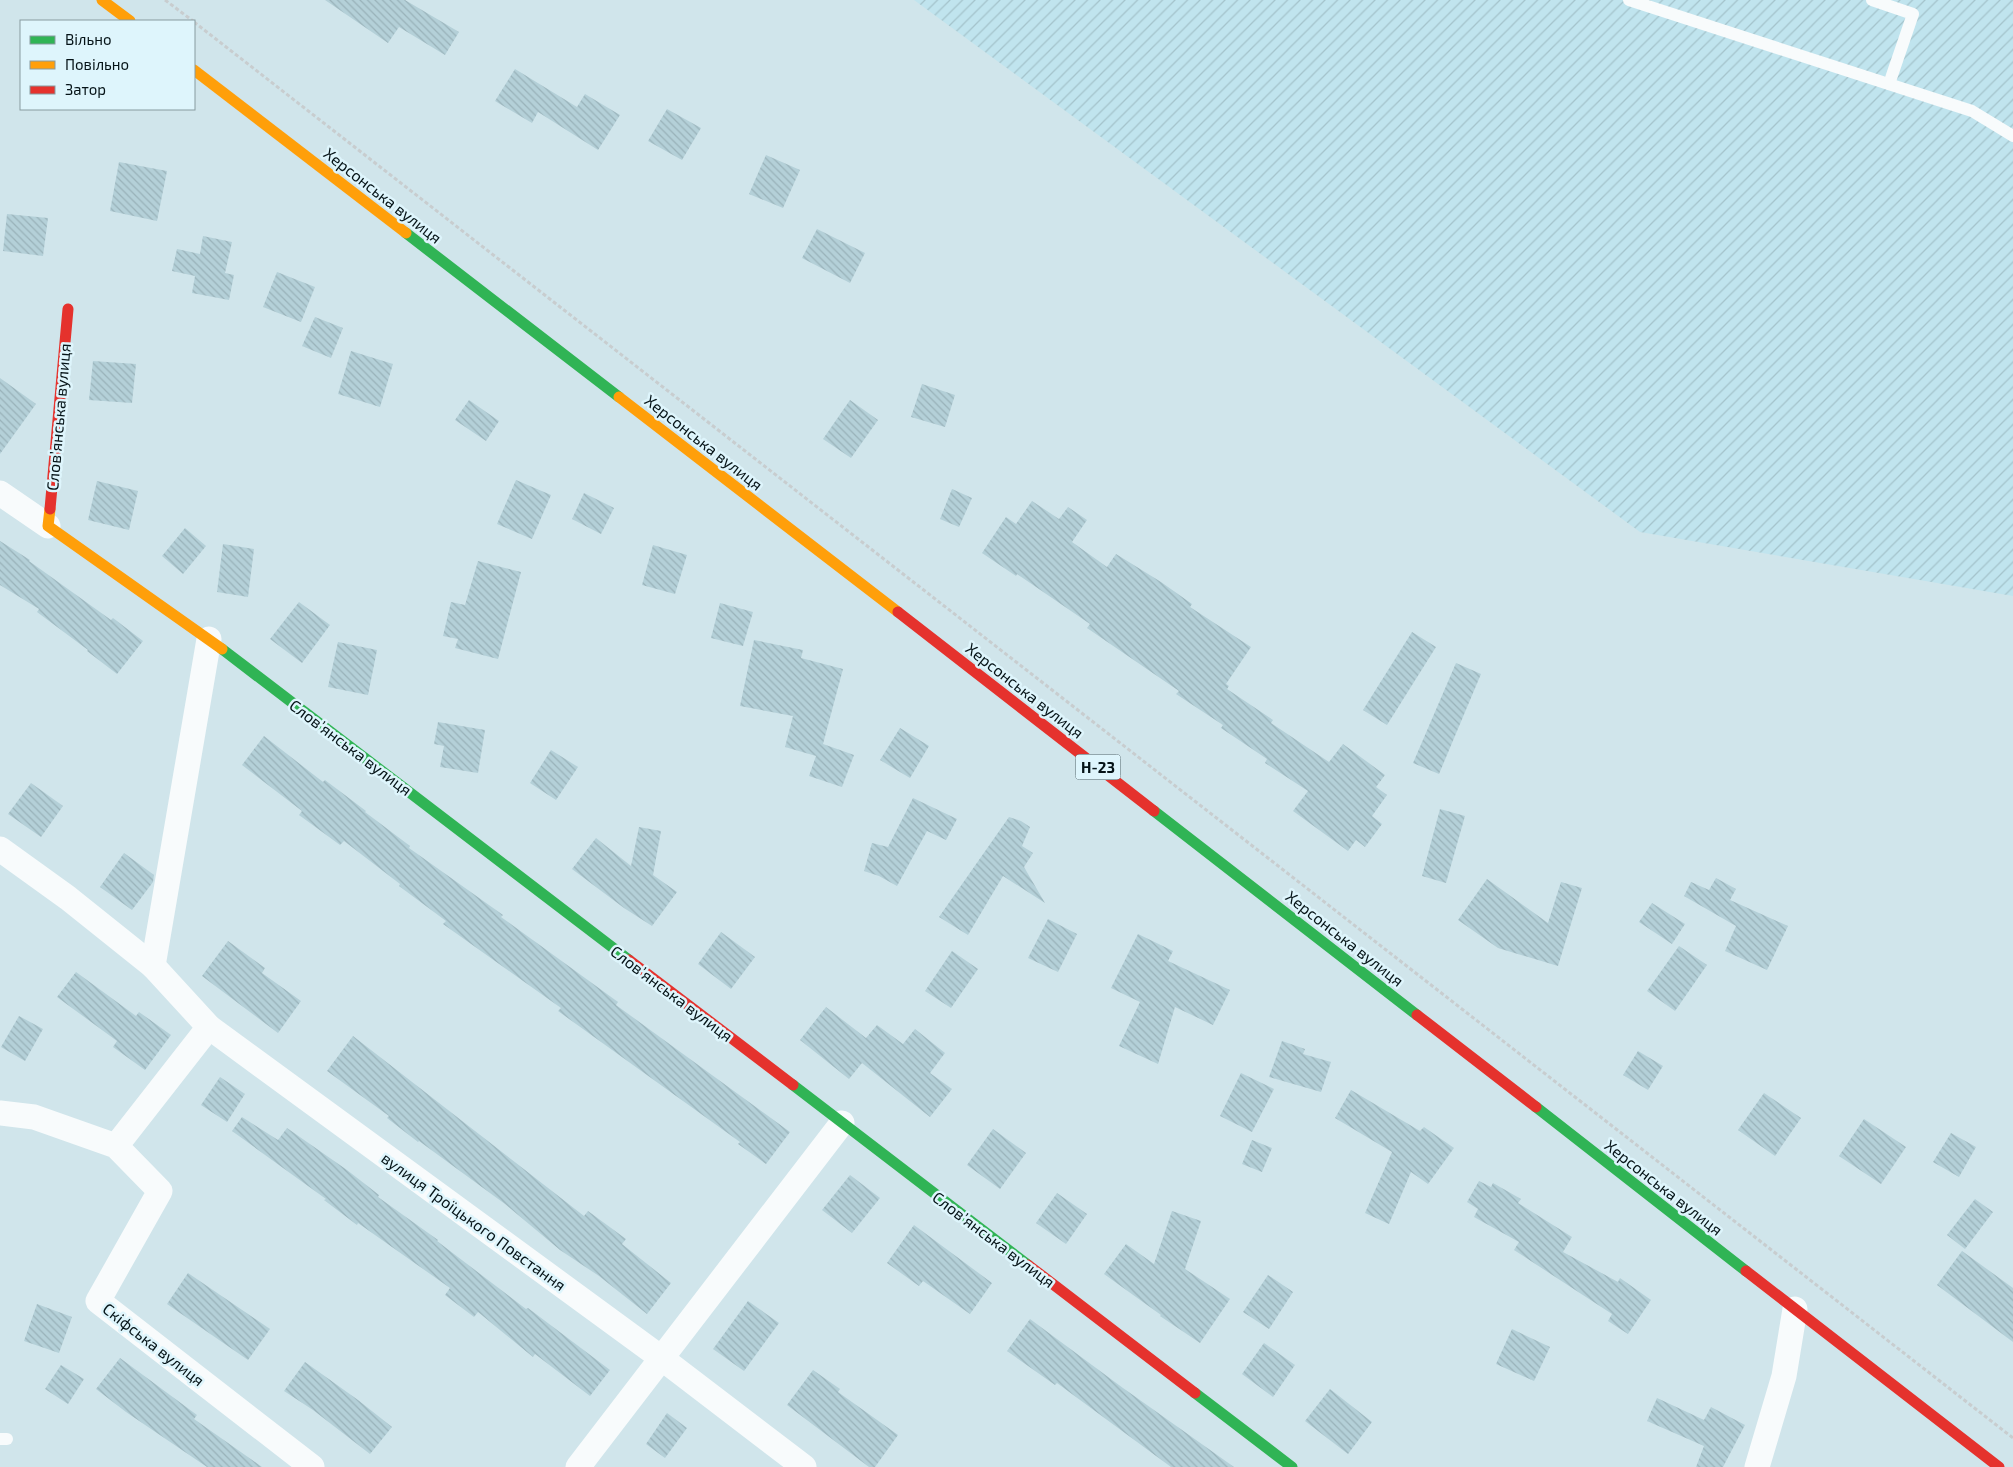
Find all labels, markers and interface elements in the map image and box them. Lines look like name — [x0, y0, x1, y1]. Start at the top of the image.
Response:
legend — [20, 20, 195, 110]
text: Вільно — [65, 30, 112, 48]
text: Повільно — [65, 55, 129, 73]
text: Затор — [65, 80, 106, 98]
street label: Херсонська вулиця — [320, 143, 446, 248]
street label: Словʼянська вулиця — [42, 342, 75, 492]
street label: Херсонська вулиця — [641, 390, 767, 495]
street label: Херсонська вулиця — [962, 638, 1088, 743]
street label: Словʼянська вулиця — [286, 695, 416, 800]
road number: Н-23 — [1076, 754, 1120, 780]
street label: Херсонська вулиця — [1282, 886, 1408, 991]
street label: Словʼянська вулиця — [607, 941, 737, 1046]
street label: Херсонська вулиця — [1601, 1135, 1727, 1240]
street label: вулиця Троїцького Повстання — [378, 1148, 570, 1295]
street label: Словʼянська вулиця — [929, 1187, 1059, 1292]
street label: Скіфська вулиця — [99, 1298, 209, 1390]

